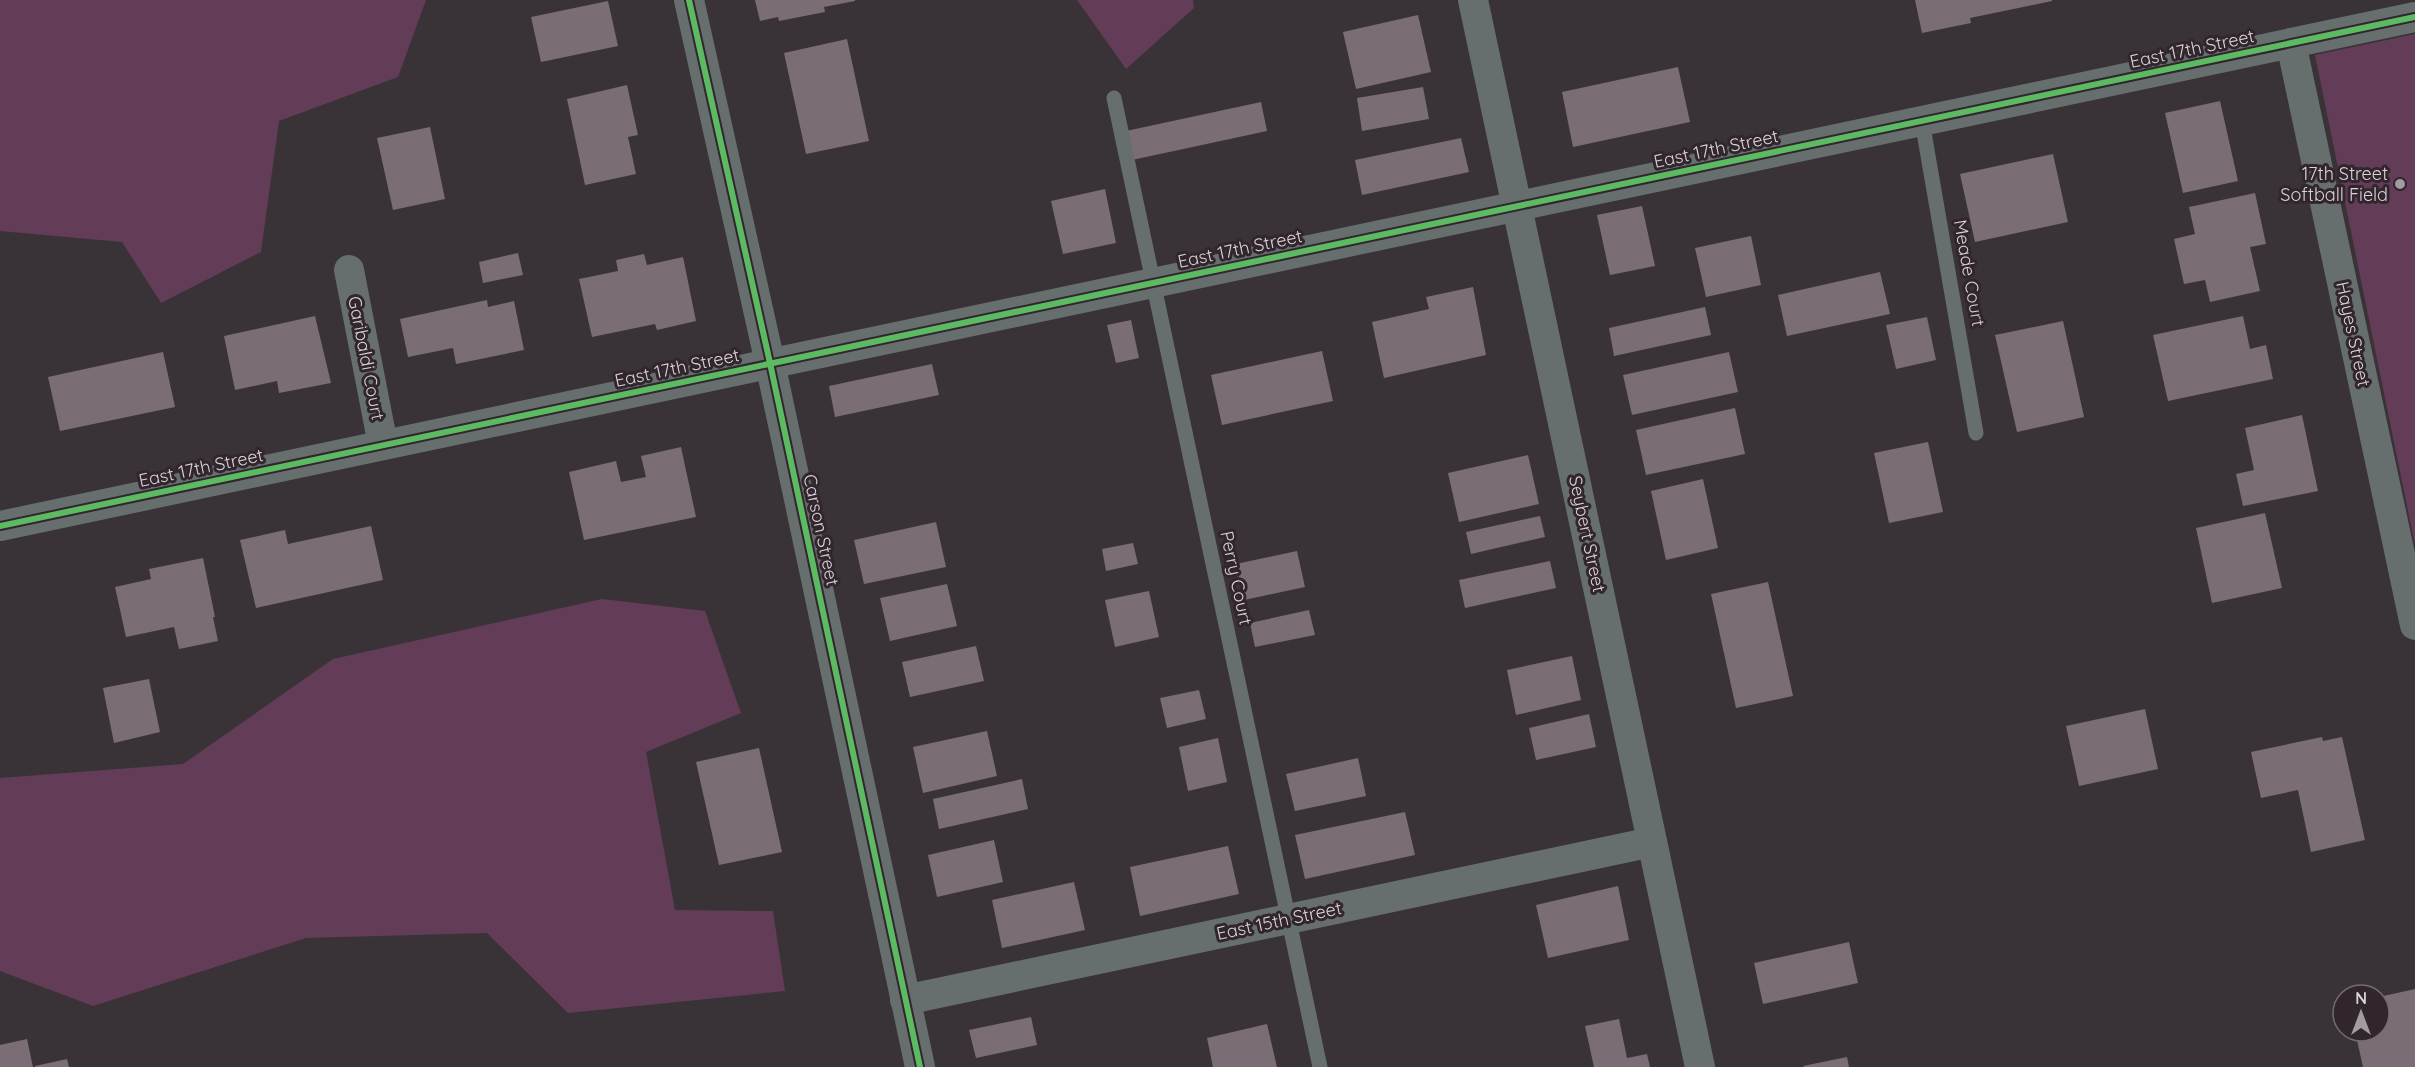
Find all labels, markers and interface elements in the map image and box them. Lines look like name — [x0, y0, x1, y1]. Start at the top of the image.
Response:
street label: East 17th Street — [2127, 24, 2256, 73]
street label: East 17th Street — [1651, 124, 1780, 173]
place label: 17th Street Softball Field — [2280, 162, 2388, 206]
marker: 17th Street Softball Field — [2393, 177, 2407, 191]
street label: Meade Court — [1949, 218, 1990, 328]
street label: East 17th Street — [1175, 224, 1304, 273]
street label: Hayes Street — [2331, 279, 2376, 388]
street label: Garibaldi Court — [343, 294, 390, 422]
street label: East 17th Street — [612, 343, 741, 392]
street label: East 17th Street — [136, 443, 265, 492]
street label: Carson Street — [798, 472, 845, 588]
street label: Seybert Street — [1564, 473, 1611, 594]
street label: Perry Court — [1215, 529, 1258, 627]
street label: East 15th Street — [1214, 896, 1344, 945]
north arrow — [2331, 983, 2391, 1043]
text: N — [2355, 988, 2367, 1008]

